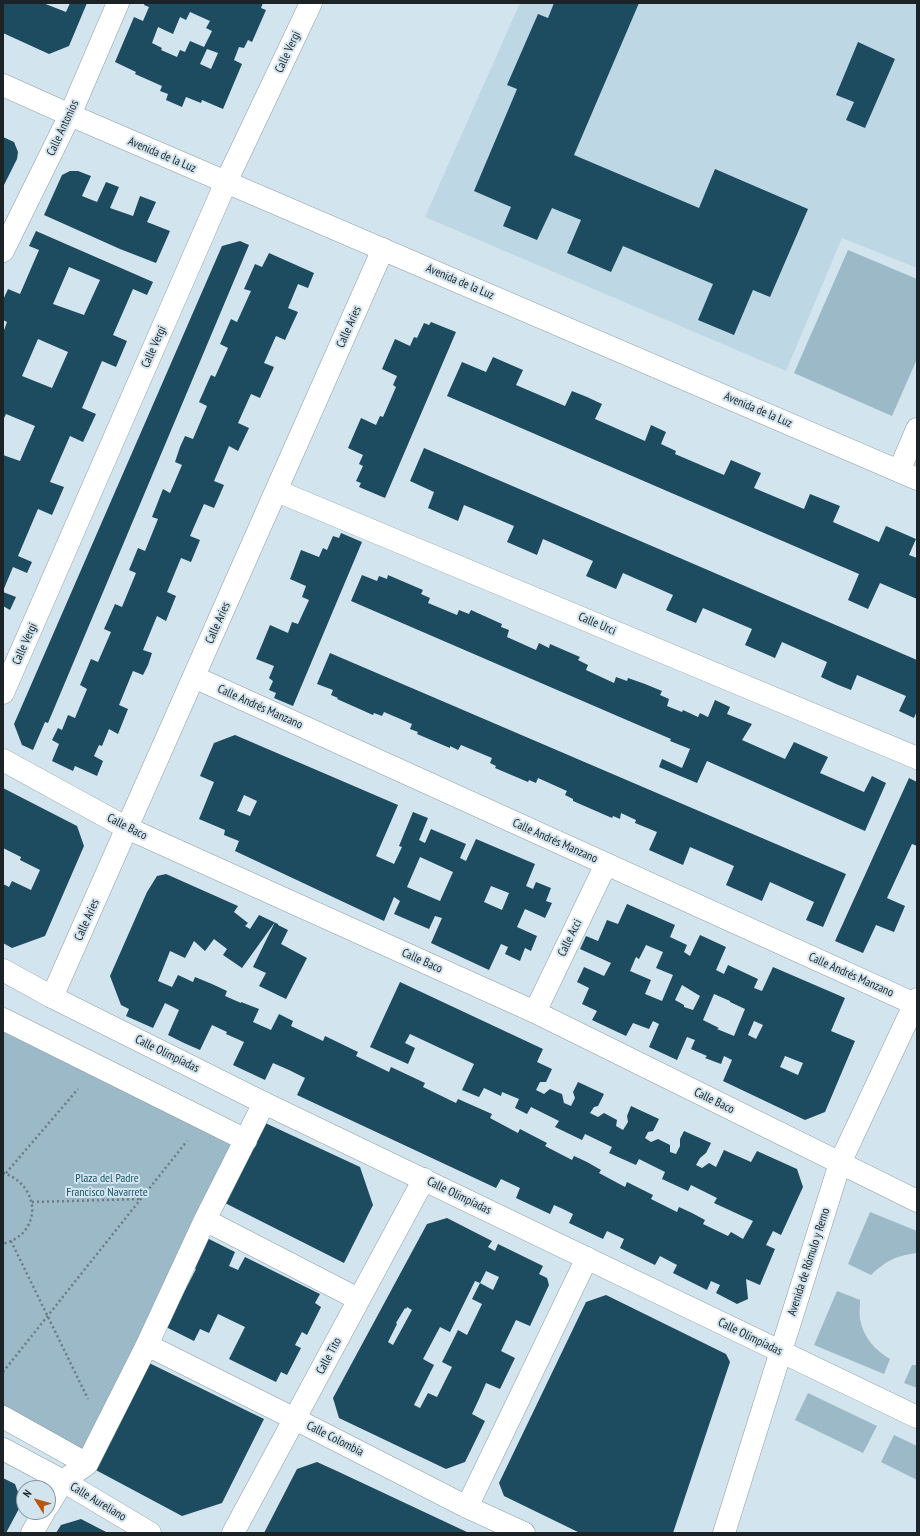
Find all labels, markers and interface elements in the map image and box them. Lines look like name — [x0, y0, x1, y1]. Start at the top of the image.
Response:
street label: Calle Vergi — [272, 29, 304, 75]
street label: Calle Antonios — [44, 98, 82, 158]
street label: Avenida de la Luz — [126, 134, 198, 176]
street label: Avenida de la Luz — [424, 261, 496, 303]
street label: Calle Aries — [334, 304, 364, 350]
street label: Calle Vergi — [138, 324, 170, 370]
street label: Avenida de la Luz — [722, 389, 794, 431]
street label: Calle Aries — [203, 600, 233, 646]
street label: Calle Urci — [576, 610, 618, 638]
street label: Calle Vergi — [9, 621, 41, 667]
street label: Calle Andrés Manzano — [215, 682, 305, 732]
street label: Calle Baco — [105, 811, 149, 843]
street label: Calle Andrés Manzano — [510, 816, 600, 866]
street label: Calle Aries — [72, 897, 102, 943]
street label: Calle Acci — [555, 917, 585, 959]
street label: Calle Baco — [399, 946, 445, 976]
street label: Calle Andrés Manzano — [806, 950, 896, 1000]
street label: Calle Olimpíadas — [133, 1032, 201, 1076]
street label: Calle Baco — [692, 1085, 736, 1117]
park label: Plaza del Padre Francisco Navarrete — [66, 1172, 148, 1200]
street label: Calle Olimpíadas — [425, 1174, 493, 1218]
street label: Avenida de Rómulo y Remo — [785, 1206, 833, 1318]
street label: Calle Olimpíadas — [716, 1315, 784, 1359]
street label: Calle Tito — [313, 1335, 345, 1377]
street label: Calle Colombia — [304, 1419, 366, 1459]
north arrow — [16, 1480, 56, 1520]
street label: Calle Aureliano — [67, 1480, 129, 1524]
text: N — [20, 1487, 35, 1500]

